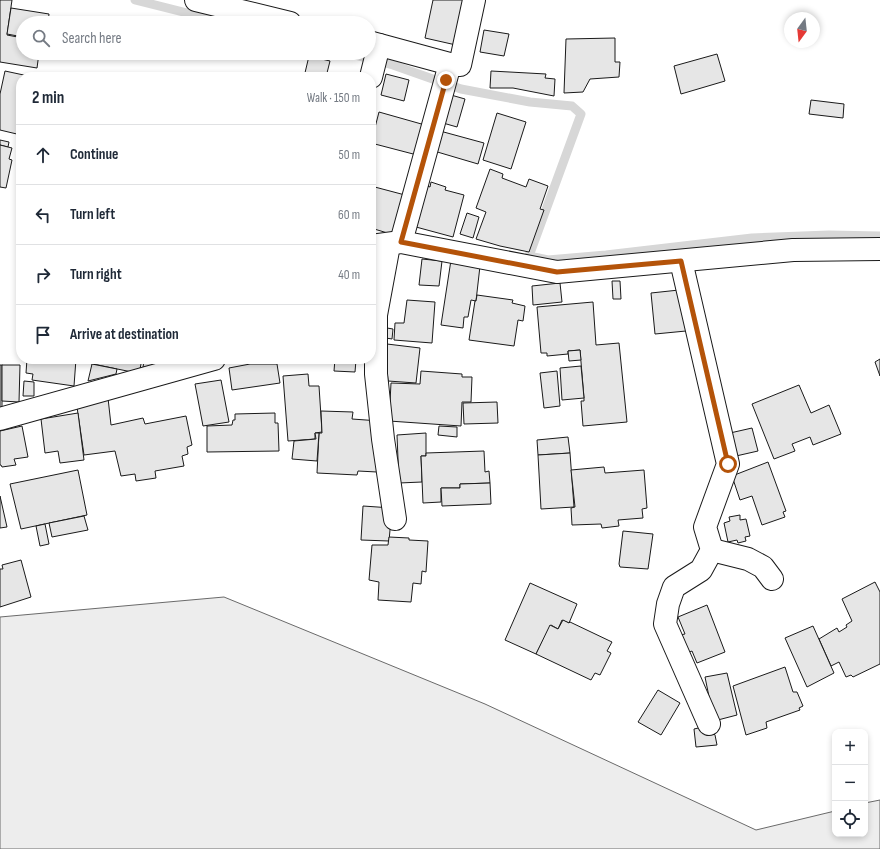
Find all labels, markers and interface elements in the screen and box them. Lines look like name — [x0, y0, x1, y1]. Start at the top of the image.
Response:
north arrow — [784, 12, 820, 48]
search box — [16, 16, 376, 60]
icon: search — [30, 27, 52, 49]
text: Search here — [62, 29, 122, 48]
route end — [437, 71, 455, 89]
text: 2 min — [32, 88, 64, 108]
text: Walk · 150 m — [307, 90, 360, 106]
icon: ahead — [32, 144, 54, 166]
text: Continue — [70, 145, 119, 164]
text: 50 m — [339, 147, 360, 163]
icon: left — [32, 204, 54, 226]
text: Turn left — [70, 205, 115, 224]
text: 60 m — [338, 207, 360, 223]
icon: right — [32, 264, 54, 286]
text: Turn right — [70, 265, 122, 284]
text: 40 m — [338, 267, 360, 283]
icon: arrive — [32, 324, 54, 346]
text: Arrive at destination — [70, 325, 179, 344]
route start — [719, 455, 737, 473]
map controls — [832, 729, 868, 837]
button: + — [832, 729, 868, 765]
button: − — [832, 765, 868, 801]
button: locate — [832, 801, 868, 837]

